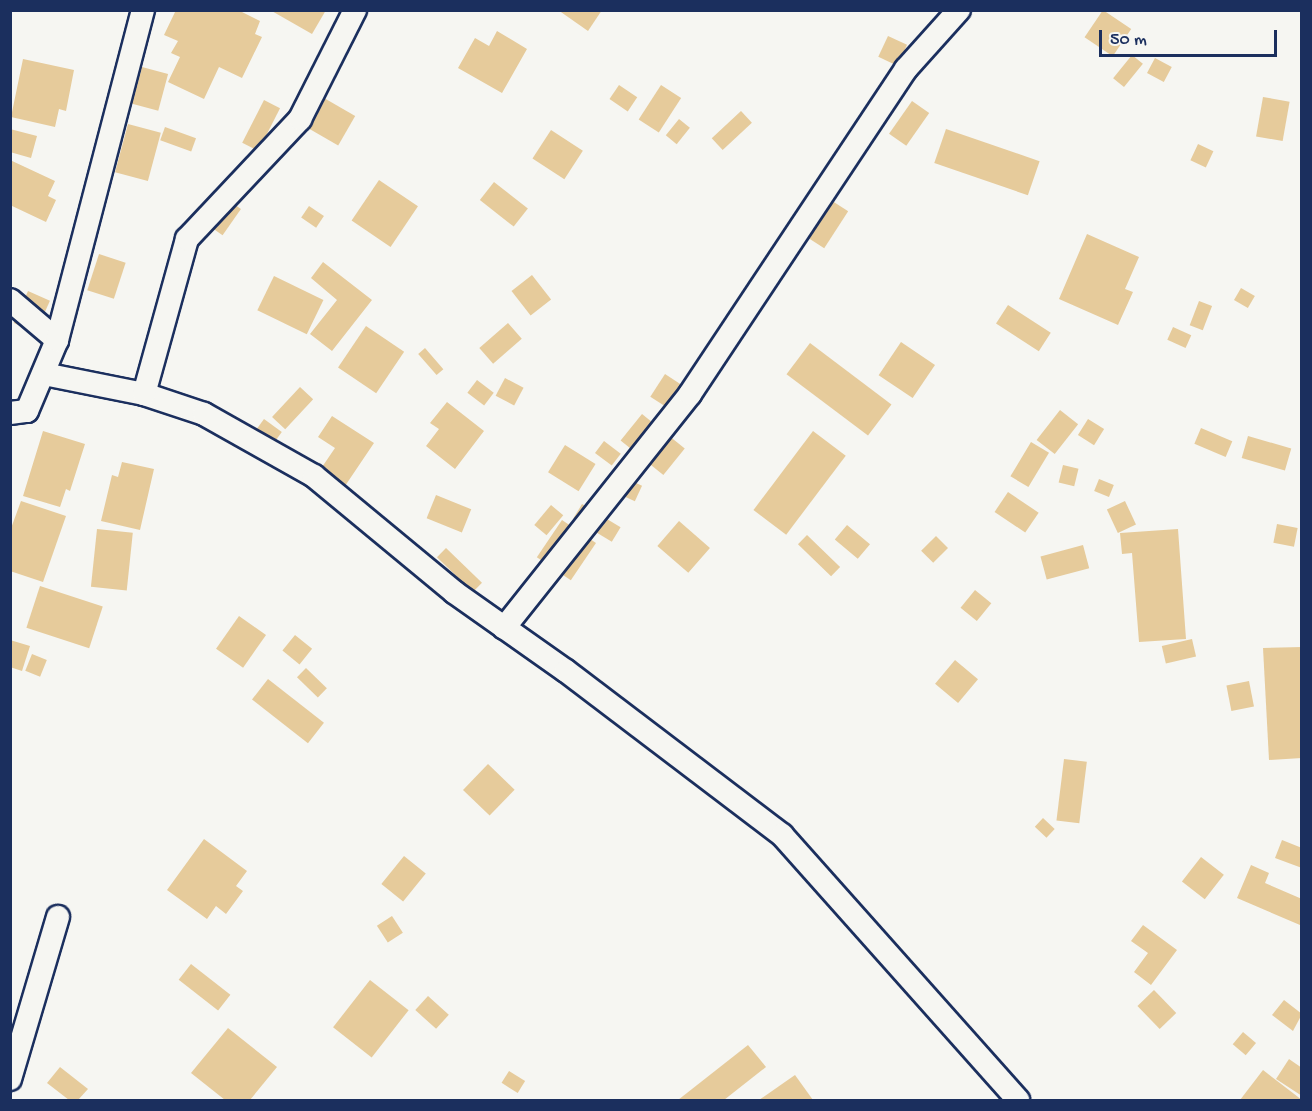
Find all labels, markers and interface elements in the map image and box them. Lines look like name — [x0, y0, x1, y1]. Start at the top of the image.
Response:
scale bar — [1102, 18, 1280, 56]
text: 50 m — [1110, 30, 1147, 51]

